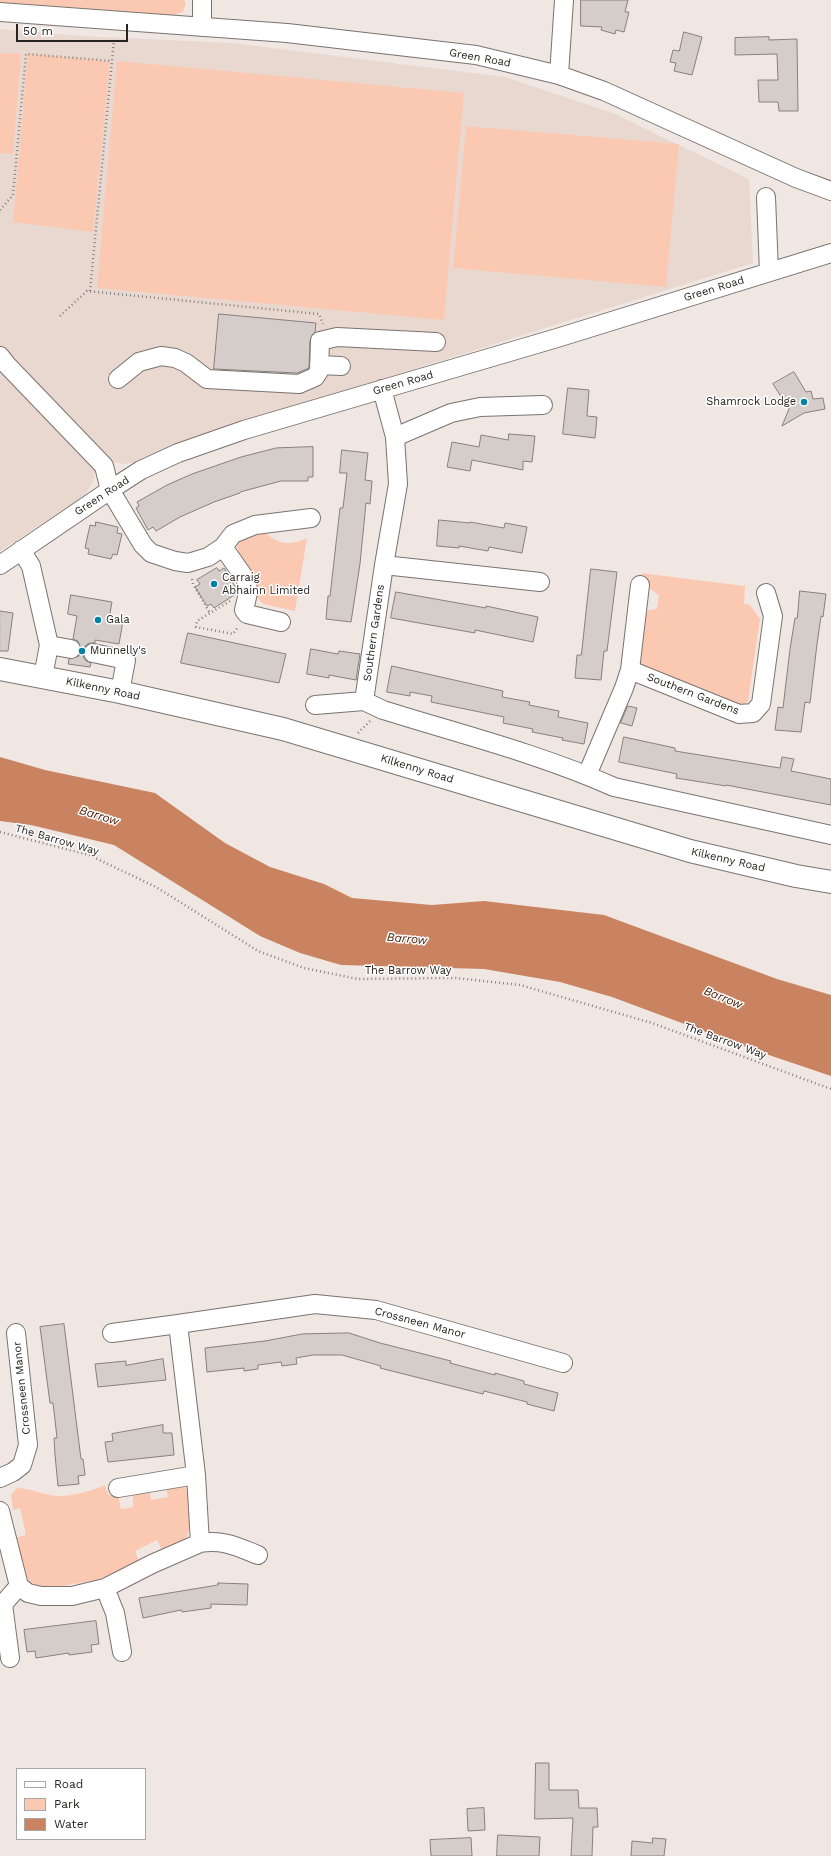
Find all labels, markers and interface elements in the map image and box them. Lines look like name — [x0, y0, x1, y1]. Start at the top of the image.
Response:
scale bar — [18, 16, 130, 42]
text: 50 m — [23, 24, 53, 38]
street label: Green Road — [448, 46, 512, 70]
street label: Green Road — [682, 274, 746, 304]
street label: Green Road — [371, 368, 435, 398]
place label: Shamrock Lodge — [706, 395, 796, 409]
marker: Shamrock Lodge — [799, 397, 809, 407]
street label: Green Road — [72, 473, 132, 519]
place label: Carraig Abhainn Limited — [222, 571, 310, 597]
marker: Carraig Abhainn Limited — [209, 579, 219, 589]
street label: Southern Gardens — [361, 584, 387, 682]
place label: Gala — [106, 613, 130, 627]
marker: Gala — [93, 615, 103, 625]
place label: Munnelly's — [90, 644, 146, 658]
marker: Munnelly's — [77, 646, 87, 656]
street label: Southern Gardens — [645, 670, 741, 718]
street label: Kilkenny Road — [65, 675, 141, 703]
street label: Kilkenny Road — [379, 752, 455, 786]
water label: Barrow — [78, 803, 120, 829]
street label: The Barrow Way — [14, 822, 100, 858]
street label: Kilkenny Road — [690, 845, 766, 875]
water label: Barrow — [386, 930, 428, 948]
street label: The Barrow Way — [365, 964, 451, 978]
water label: Barrow — [702, 984, 744, 1012]
street label: The Barrow Way — [682, 1020, 768, 1062]
street label: Crossneen Manor — [373, 1305, 467, 1341]
street label: Crossneen Manor — [11, 1341, 33, 1435]
legend — [16, 1768, 146, 1840]
text: Road — [54, 1777, 83, 1791]
text: Park — [54, 1797, 80, 1811]
text: Water — [54, 1817, 88, 1831]

